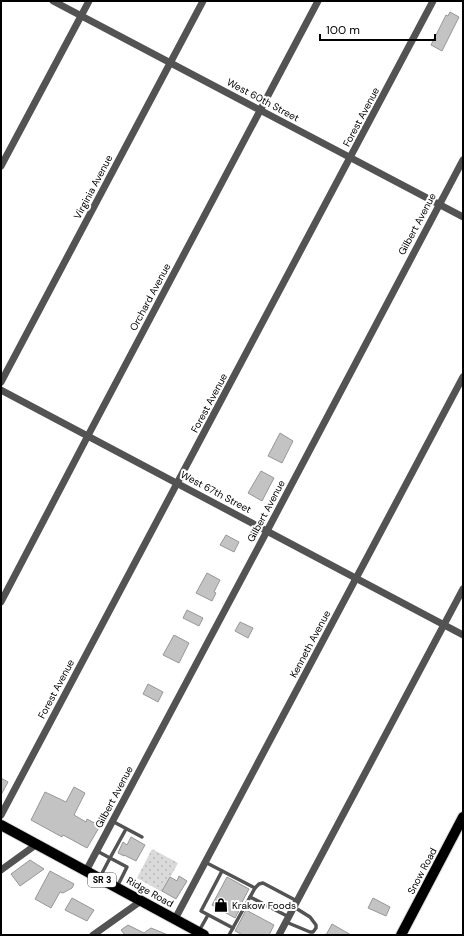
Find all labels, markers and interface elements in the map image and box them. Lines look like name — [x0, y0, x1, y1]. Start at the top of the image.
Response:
scale bar — [320, 16, 435, 42]
text: 100 m — [326, 22, 360, 38]
street label: West 60th Street — [225, 75, 301, 125]
street label: Forest Avenue — [340, 85, 382, 149]
street label: Virginia Avenue — [71, 152, 116, 221]
street label: Gilbert Avenue — [395, 190, 439, 257]
street label: Orchard Avenue — [127, 261, 173, 333]
street label: Forest Avenue — [188, 371, 230, 435]
street label: West 67th Street — [178, 468, 254, 516]
street label: Gilbert Avenue — [244, 477, 288, 544]
street label: Kenneth Avenue — [287, 608, 333, 680]
street label: Forest Avenue — [35, 657, 77, 721]
street label: Gilbert Avenue — [92, 763, 136, 830]
street label: Snow Road — [404, 845, 440, 897]
road number: SR 3 — [88, 873, 116, 887]
street label: Ridge Road — [124, 874, 176, 910]
shop icon: Krakow Foods — [213, 897, 229, 913]
place label: Krakow Foods — [232, 899, 296, 912]

